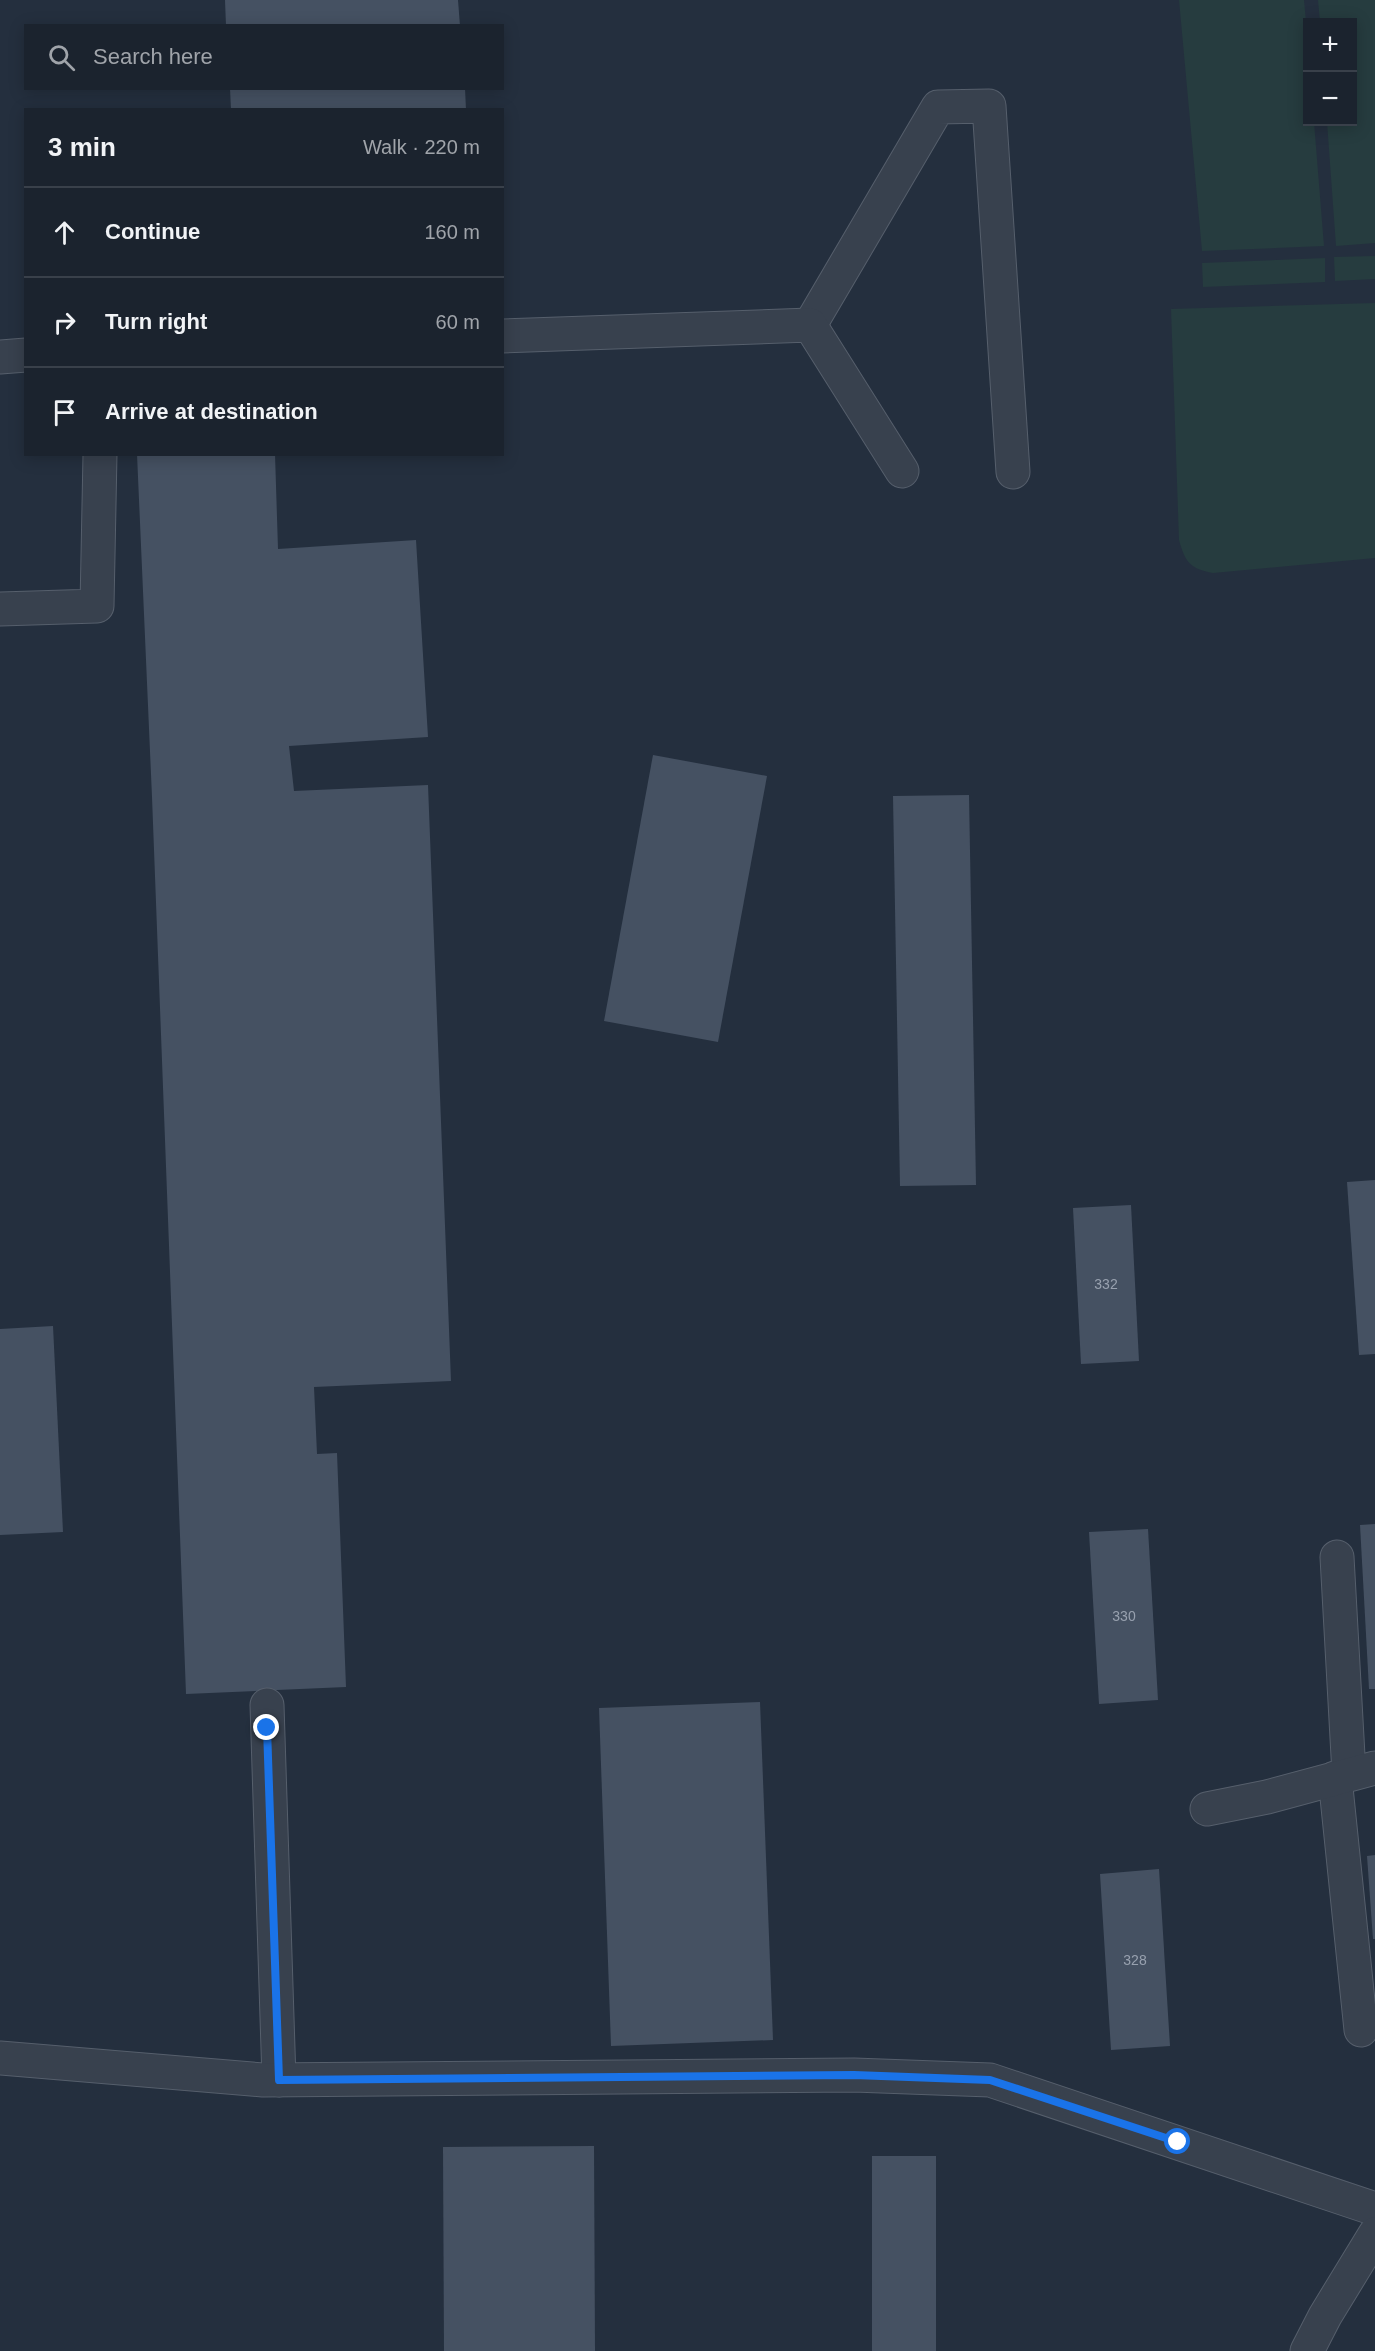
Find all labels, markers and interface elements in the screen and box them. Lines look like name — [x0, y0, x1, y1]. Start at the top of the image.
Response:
map controls — [1303, 18, 1357, 126]
button: + — [1303, 18, 1357, 72]
search box — [24, 24, 504, 90]
icon: search — [45, 41, 78, 74]
text: Search here — [93, 44, 213, 69]
button: − — [1303, 72, 1357, 126]
text: 3 min — [48, 132, 116, 162]
text: Walk · 220 m — [363, 136, 480, 158]
icon: ahead — [48, 216, 81, 249]
text: Continue — [105, 219, 200, 244]
text: 160 m — [424, 221, 480, 243]
icon: right — [48, 306, 81, 339]
text: Turn right — [105, 309, 207, 334]
text: 60 m — [436, 311, 480, 333]
icon: arrive — [48, 396, 81, 429]
text: Arrive at destination — [105, 399, 318, 424]
house number: 332 — [1094, 1276, 1118, 1292]
house number: 330 — [1112, 1608, 1136, 1624]
route end — [253, 1714, 279, 1740]
house number: 328 — [1123, 1952, 1147, 1968]
route start — [1164, 2128, 1190, 2154]

